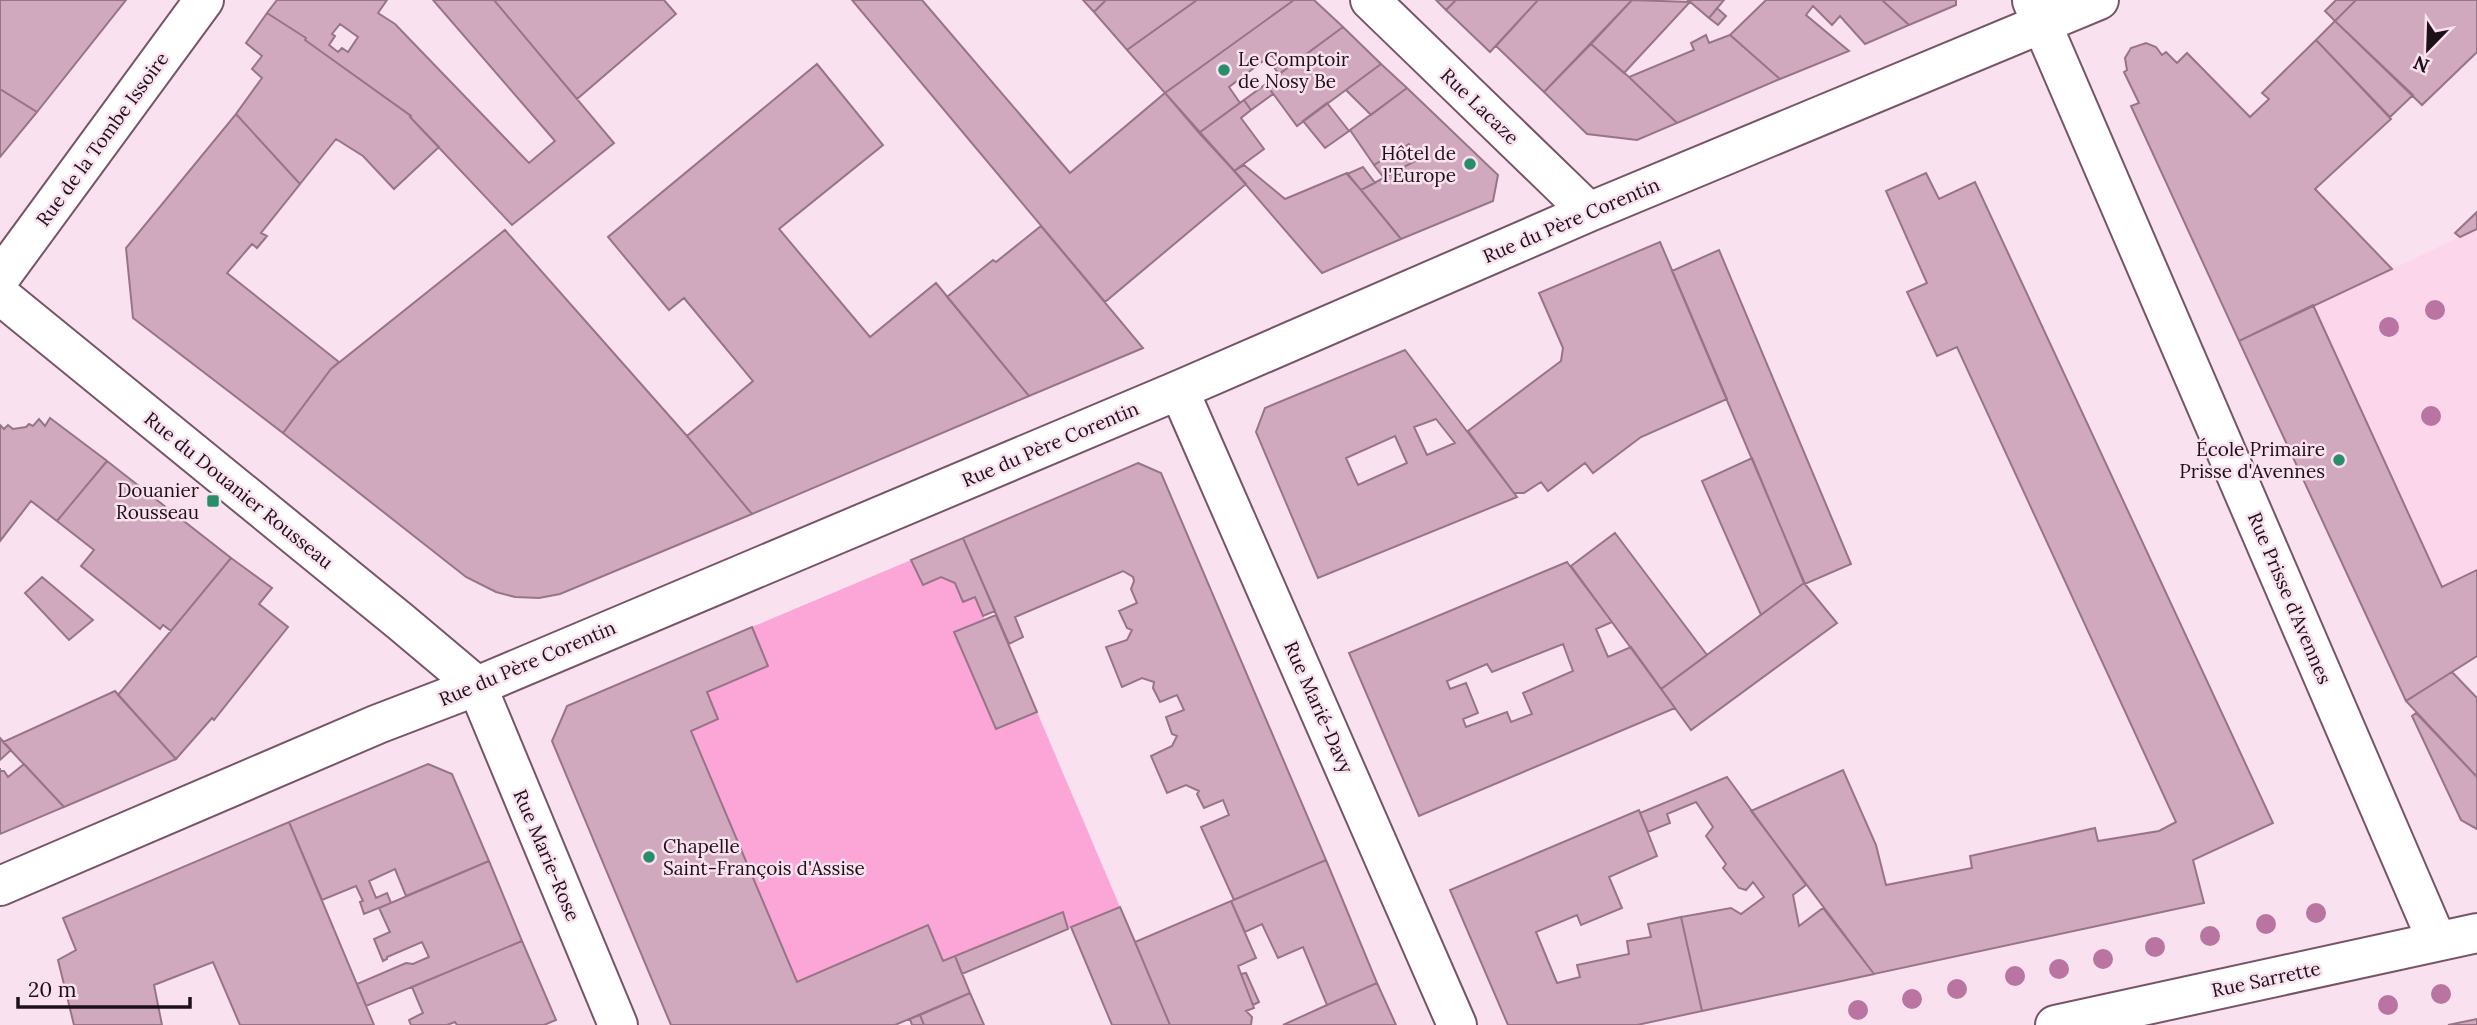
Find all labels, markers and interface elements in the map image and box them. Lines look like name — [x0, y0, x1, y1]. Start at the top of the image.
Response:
north arrow — [2393, 14, 2463, 84]
street label: Rue de la Tombe Issoire — [31, 47, 173, 231]
place label: Le Comptoir de Nosy Be — [1238, 47, 1350, 93]
text: N — [2410, 51, 2433, 79]
marker: Le Comptoir de Nosy Be — [1216, 62, 1232, 78]
street label: Rue Lacaze — [1436, 63, 1524, 149]
place label: Hôtel de l'Europe — [1381, 141, 1456, 187]
marker: Hôtel de l'Europe — [1462, 156, 1478, 172]
street label: Rue du Père Corentin — [1479, 172, 1663, 268]
street label: Rue du Père Corentin — [958, 396, 1142, 492]
street label: Rue du Douanier Rousseau — [140, 406, 338, 574]
place label: École Primaire Prisse d'Avennes — [2179, 437, 2325, 483]
marker: École Primaire Prisse d'Avennes — [2331, 452, 2347, 468]
place label: Douanier Rousseau — [116, 478, 200, 524]
marker: Douanier Rousseau — [205, 493, 221, 509]
street label: Rue Prisse d'Avennes — [2243, 508, 2337, 688]
street label: Rue du Père Corentin — [435, 615, 619, 711]
street label: Rue Marié-Davy — [1279, 637, 1359, 777]
street label: Rue Marie-Rose — [508, 786, 586, 924]
place label: Chapelle Saint-François d'Assise — [663, 834, 865, 880]
marker: Chapelle Saint-François d'Assise — [641, 849, 657, 865]
street label: Rue Sarrette — [2209, 956, 2323, 1002]
scale bar — [18, 965, 189, 1009]
text: 20 m — [28, 976, 77, 1003]

